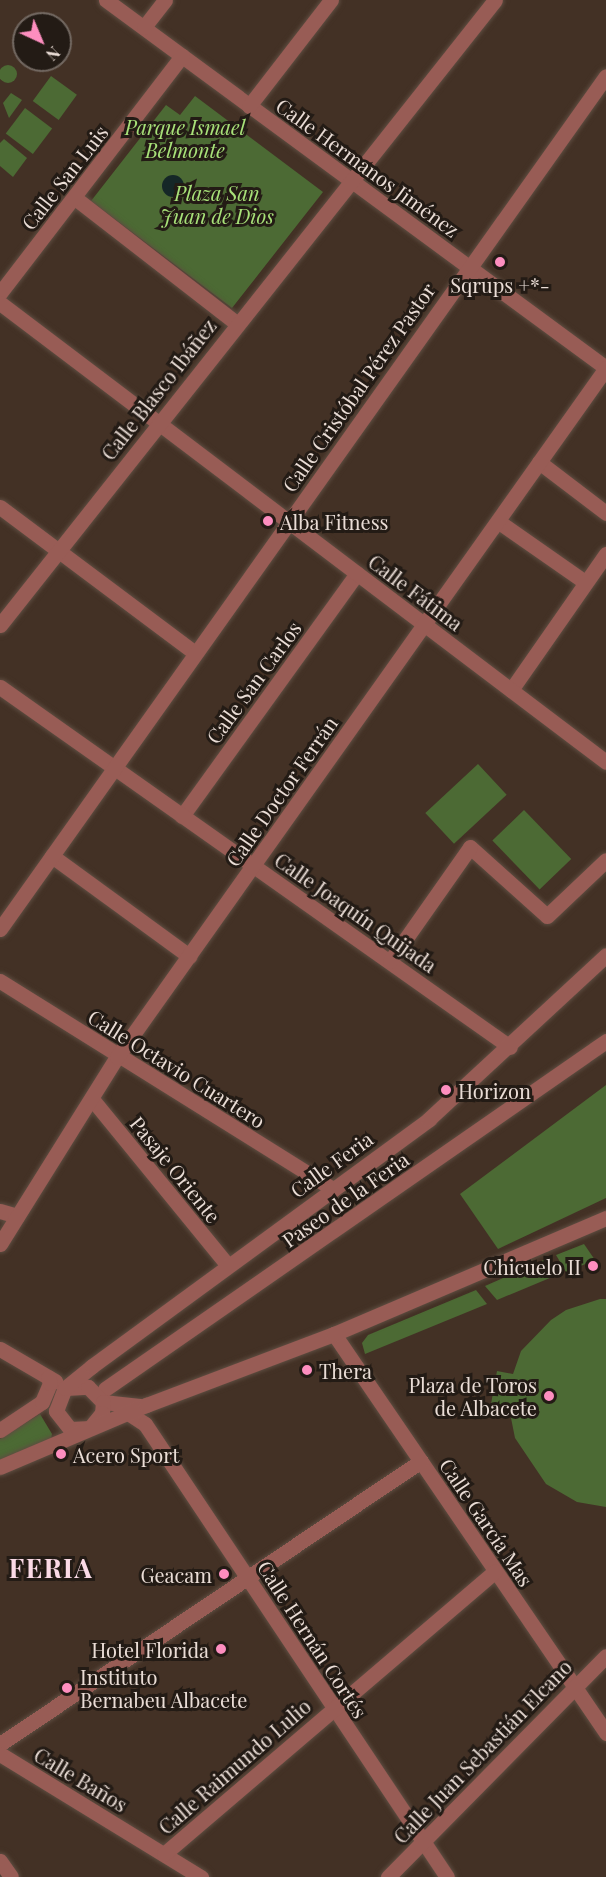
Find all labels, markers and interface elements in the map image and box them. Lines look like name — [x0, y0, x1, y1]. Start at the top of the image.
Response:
north arrow — [12, 12, 72, 72]
text: N — [42, 42, 65, 65]
street label: Calle Hermanos Jiménez — [272, 93, 464, 241]
park label: Parque Ismael Belmonte — [125, 115, 245, 162]
street label: Calle San Luis — [16, 120, 112, 234]
park label: Plaza San Juan de Dios — [160, 181, 274, 228]
marker: Sqrups +*- — [493, 255, 507, 269]
place label: Sqrups +*- — [450, 272, 550, 296]
street label: Calle Cristóbal Pérez Pastor — [277, 278, 439, 496]
street label: Calle Blasco Ibáñez — [96, 314, 220, 464]
place label: Alba Fitness — [280, 509, 389, 533]
marker: Alba Fitness — [261, 514, 275, 528]
street label: Calle Fátima — [364, 549, 468, 635]
street label: Calle San Carlos — [201, 616, 305, 748]
street label: Calle Doctor Ferrán — [220, 711, 342, 871]
street label: Calle Joaquín Quijada — [270, 847, 442, 977]
street label: Calle Octavio Cuartero — [84, 1004, 270, 1132]
place label: Horizon — [458, 1078, 531, 1102]
marker: Horizon — [439, 1083, 453, 1097]
street label: Pasaje Oriente — [126, 1111, 226, 1227]
street label: Calle Feria — [285, 1126, 377, 1202]
street label: Paseo de la Feria — [277, 1146, 413, 1252]
place label: Chicuelo II — [483, 1254, 581, 1278]
marker: Chicuelo II — [586, 1259, 600, 1273]
place label: Thera — [319, 1358, 372, 1382]
marker: Thera — [300, 1363, 314, 1377]
place label: Plaza de Toros de Albacete — [408, 1372, 537, 1419]
marker: Plaza de Toros de Albacete — [542, 1389, 556, 1403]
place label: Acero Sport — [73, 1442, 179, 1466]
marker: Acero Sport — [54, 1447, 68, 1461]
street label: Calle García Mas — [435, 1453, 539, 1591]
district label: FERIA — [9, 1552, 93, 1584]
street label: Calle Hernán Cortés — [253, 1556, 373, 1722]
place label: Geacam — [140, 1562, 212, 1586]
marker: Geacam — [217, 1567, 231, 1581]
place label: Hotel Florida — [91, 1637, 209, 1661]
marker: Hotel Florida — [214, 1642, 228, 1656]
street label: Calle Juan Sebastián Elcano — [388, 1654, 576, 1848]
place label: Instituto Bernabeu Albacete — [80, 1664, 248, 1711]
marker: Instituto Bernabeu Albacete — [58, 1679, 76, 1697]
street label: Calle Raimundo Lulio — [153, 1693, 315, 1839]
street label: Calle Baños — [30, 1742, 132, 1816]

